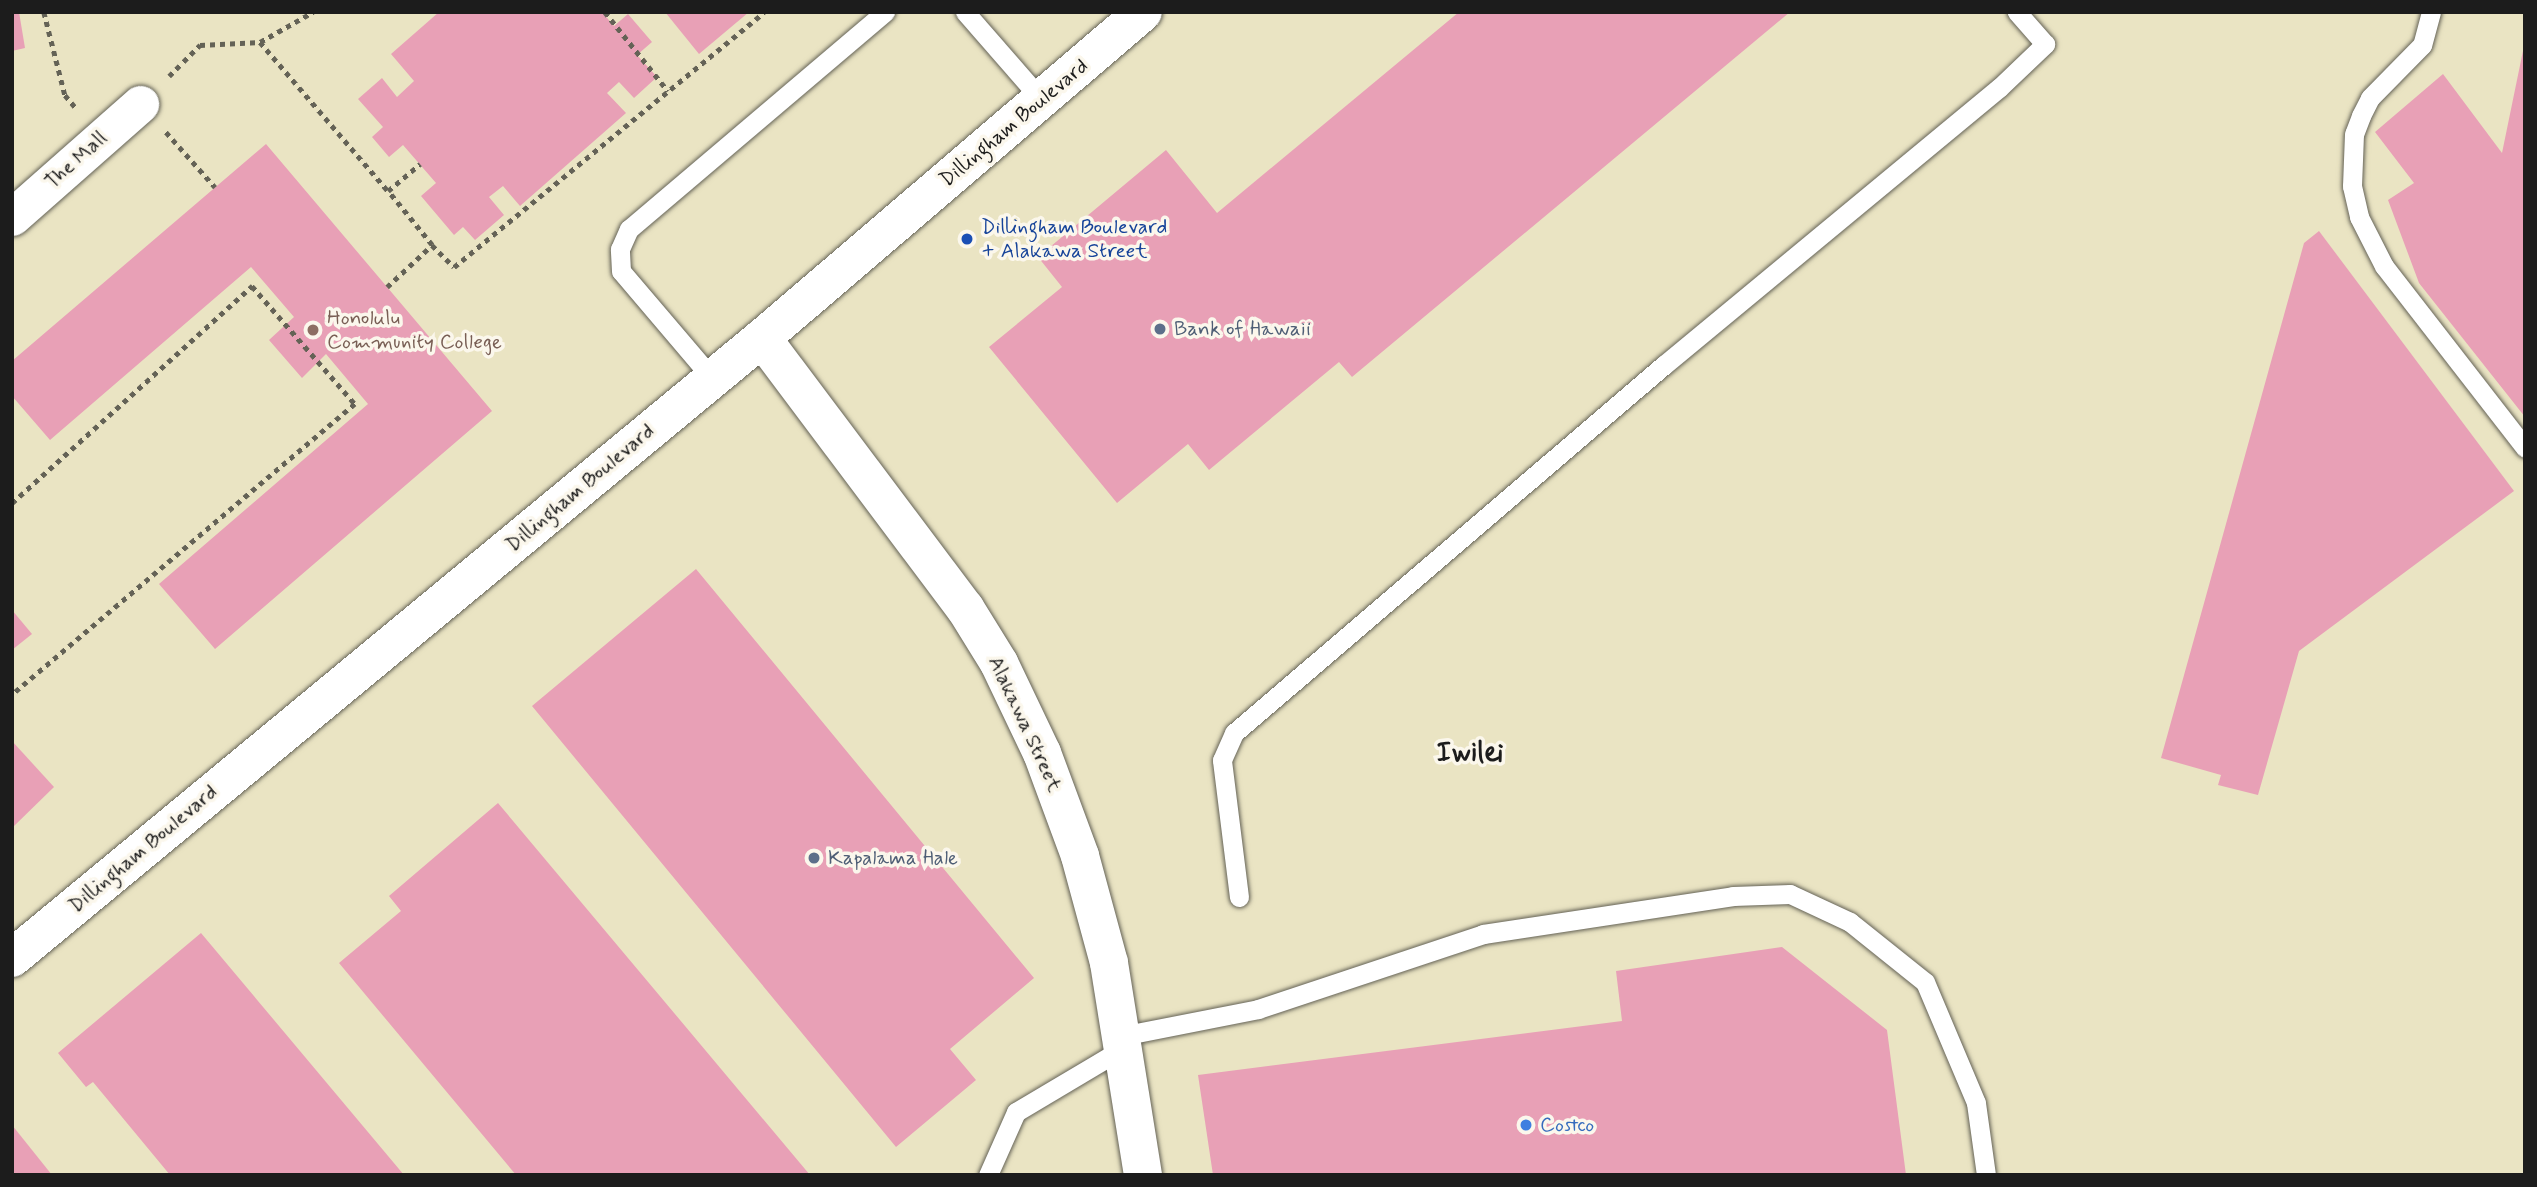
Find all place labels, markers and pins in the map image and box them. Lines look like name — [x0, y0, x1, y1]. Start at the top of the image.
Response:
place label: Dillingham Boulevard + Alakawa Street — [981, 214, 1164, 264]
marker: Dillingham Boulevard + Alakawa Street — [959, 231, 975, 247]
place label: Honolulu Community College — [327, 305, 502, 355]
place label: Bank of Hawaii — [1174, 316, 1308, 342]
marker: Bank of Hawaii — [1152, 321, 1168, 337]
marker: Honolulu Community College — [305, 322, 321, 338]
place label: Kapalama Hale — [828, 845, 962, 871]
marker: Kapalama Hale — [806, 850, 822, 866]
place label: Costco — [1540, 1112, 1594, 1138]
marker: Costco — [1518, 1117, 1534, 1133]

